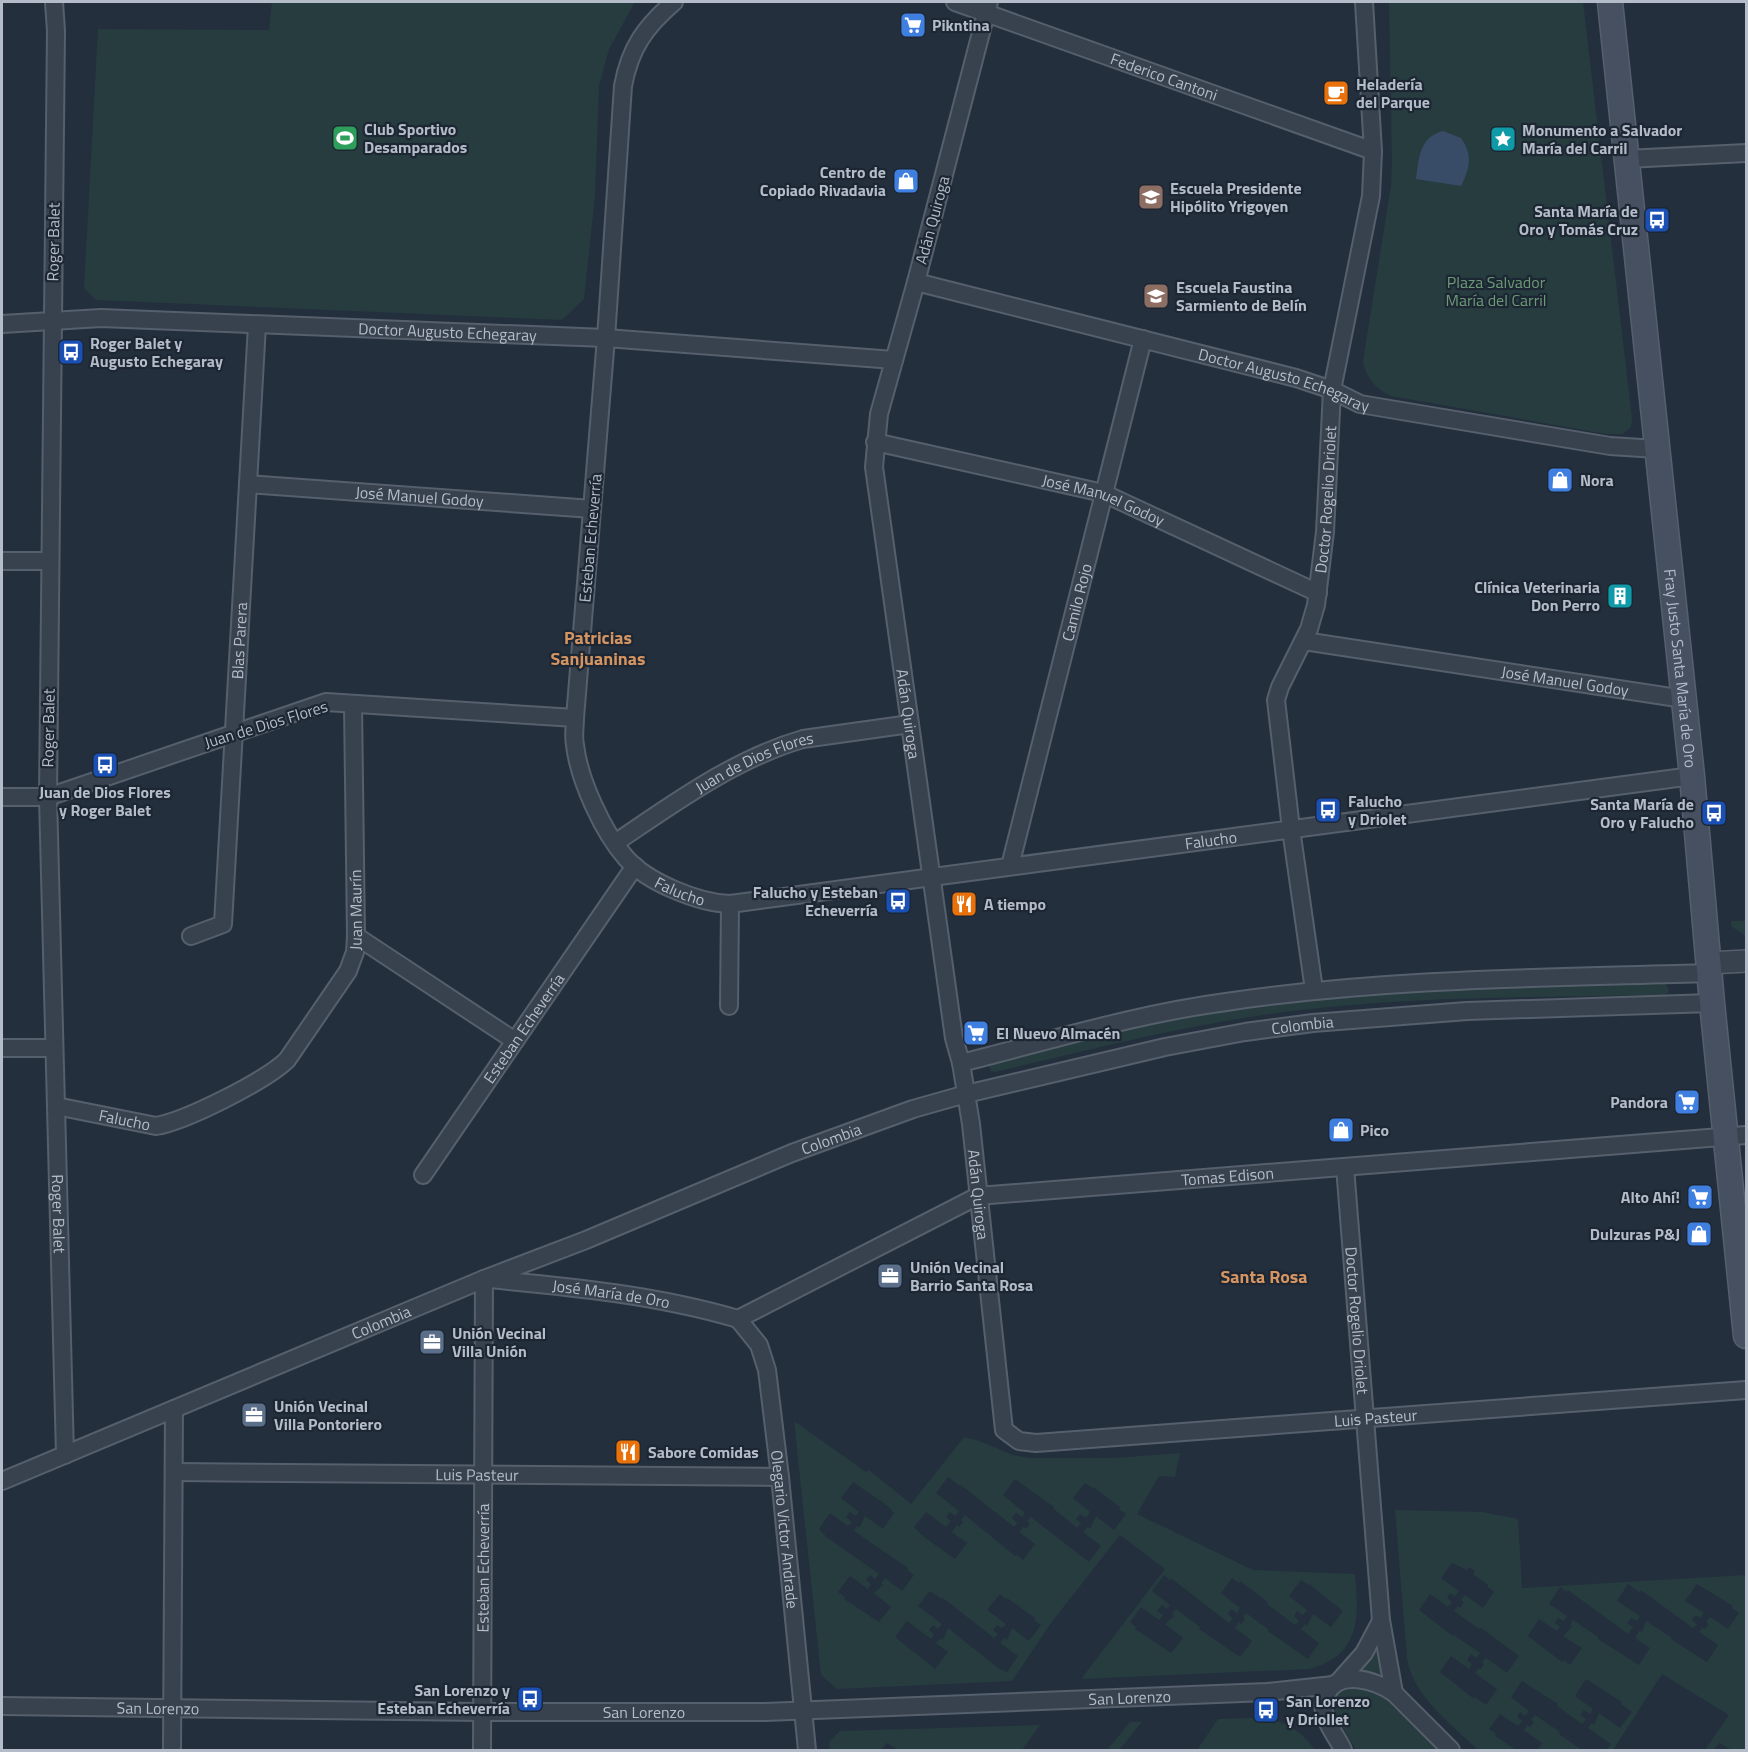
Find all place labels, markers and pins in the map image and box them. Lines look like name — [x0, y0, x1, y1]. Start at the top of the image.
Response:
supermarket icon: Pikntina — [898, 10, 928, 40]
place label: Pikntina — [932, 13, 990, 37]
place label: Heladería del Parque — [1356, 72, 1430, 114]
cafe icon: Heladería del Parque — [1321, 78, 1351, 108]
place label: Club Sportivo Desamparados — [364, 117, 467, 159]
place label: Monumento a Salvador María del Carril — [1522, 118, 1682, 160]
sports icon: Club Sportivo Desamparados — [330, 123, 360, 153]
place icon: Monumento a Salvador María del Carril — [1488, 124, 1518, 154]
place label: Centro de Copiado Rivadavia — [760, 160, 886, 202]
shop icon: Centro de Copiado Rivadavia — [891, 166, 921, 196]
place label: Escuela Presidente Hipólito Yrigoyen — [1170, 176, 1302, 218]
school or university icon: Escuela Presidente Hipólito Yrigoyen — [1136, 182, 1166, 212]
place label: Santa María de Oro y Tomás Cruz — [1519, 199, 1638, 241]
bus stop icon: Santa María de Oro y Tomás Cruz — [1642, 205, 1672, 235]
place label: Escuela Faustina Sarmiento de Belín — [1176, 275, 1307, 317]
school or university icon: Escuela Faustina Sarmiento de Belín — [1141, 281, 1171, 311]
place label: Roger Balet y Augusto Echegaray — [90, 331, 223, 373]
bus stop icon: Roger Balet y Augusto Echegaray — [56, 337, 86, 367]
shop icon: Nora — [1545, 465, 1575, 495]
place label: Nora — [1580, 468, 1614, 492]
place label: Clínica Veterinaria Don Perro — [1474, 575, 1600, 617]
building icon: Clínica Veterinaria Don Perro — [1605, 581, 1635, 611]
bus stop icon: Juan de Dios Flores y Roger Balet — [90, 750, 120, 780]
place label: Juan de Dios Flores y Roger Balet — [39, 780, 171, 822]
place label: Falucho y Driolet — [1348, 789, 1407, 831]
place label: Santa María de Oro y Falucho — [1590, 792, 1694, 834]
bus stop icon: Falucho y Driolet — [1313, 795, 1343, 825]
bus stop icon: Santa María de Oro y Falucho — [1699, 798, 1729, 828]
place label: Falucho y Esteban Echeverría — [753, 880, 878, 922]
bus stop icon: Falucho y Esteban Echeverría — [883, 886, 913, 916]
restaurant icon: A tiempo — [949, 889, 979, 919]
place label: A tiempo — [984, 892, 1046, 916]
supermarket icon: El Nuevo Almacén — [961, 1018, 991, 1048]
place label: El Nuevo Almacén — [996, 1021, 1120, 1045]
supermarket icon: Pandora — [1672, 1087, 1702, 1117]
place label: Pandora — [1610, 1090, 1668, 1114]
shop icon: Pico — [1326, 1115, 1356, 1145]
place label: Pico — [1360, 1118, 1389, 1142]
supermarket icon: Alto Ahí! — [1685, 1182, 1715, 1212]
place label: Alto Ahí! — [1621, 1185, 1680, 1209]
shop icon: Dulzuras P&J — [1684, 1219, 1714, 1249]
place label: Dulzuras P&J — [1590, 1222, 1680, 1246]
place label: Unión Vecinal Barrio Santa Rosa — [910, 1255, 1033, 1297]
office icon: Unión Vecinal Barrio Santa Rosa — [875, 1261, 905, 1291]
place label: Unión Vecinal Villa Unión — [452, 1321, 546, 1363]
office icon: Unión Vecinal Villa Unión — [417, 1327, 447, 1357]
place label: Unión Vecinal Villa Pontoriero — [274, 1394, 382, 1436]
office icon: Unión Vecinal Villa Pontoriero — [239, 1400, 269, 1430]
restaurant icon: Sabore Comidas — [613, 1437, 643, 1467]
place label: Sabore Comidas — [648, 1440, 759, 1464]
place label: San Lorenzo y Esteban Echeverría — [377, 1678, 510, 1720]
bus stop icon: San Lorenzo y Esteban Echeverría — [515, 1684, 545, 1714]
place label: San Lorenzo y Driollet — [1286, 1689, 1370, 1731]
bus stop icon: San Lorenzo y Driollet — [1251, 1695, 1281, 1725]

